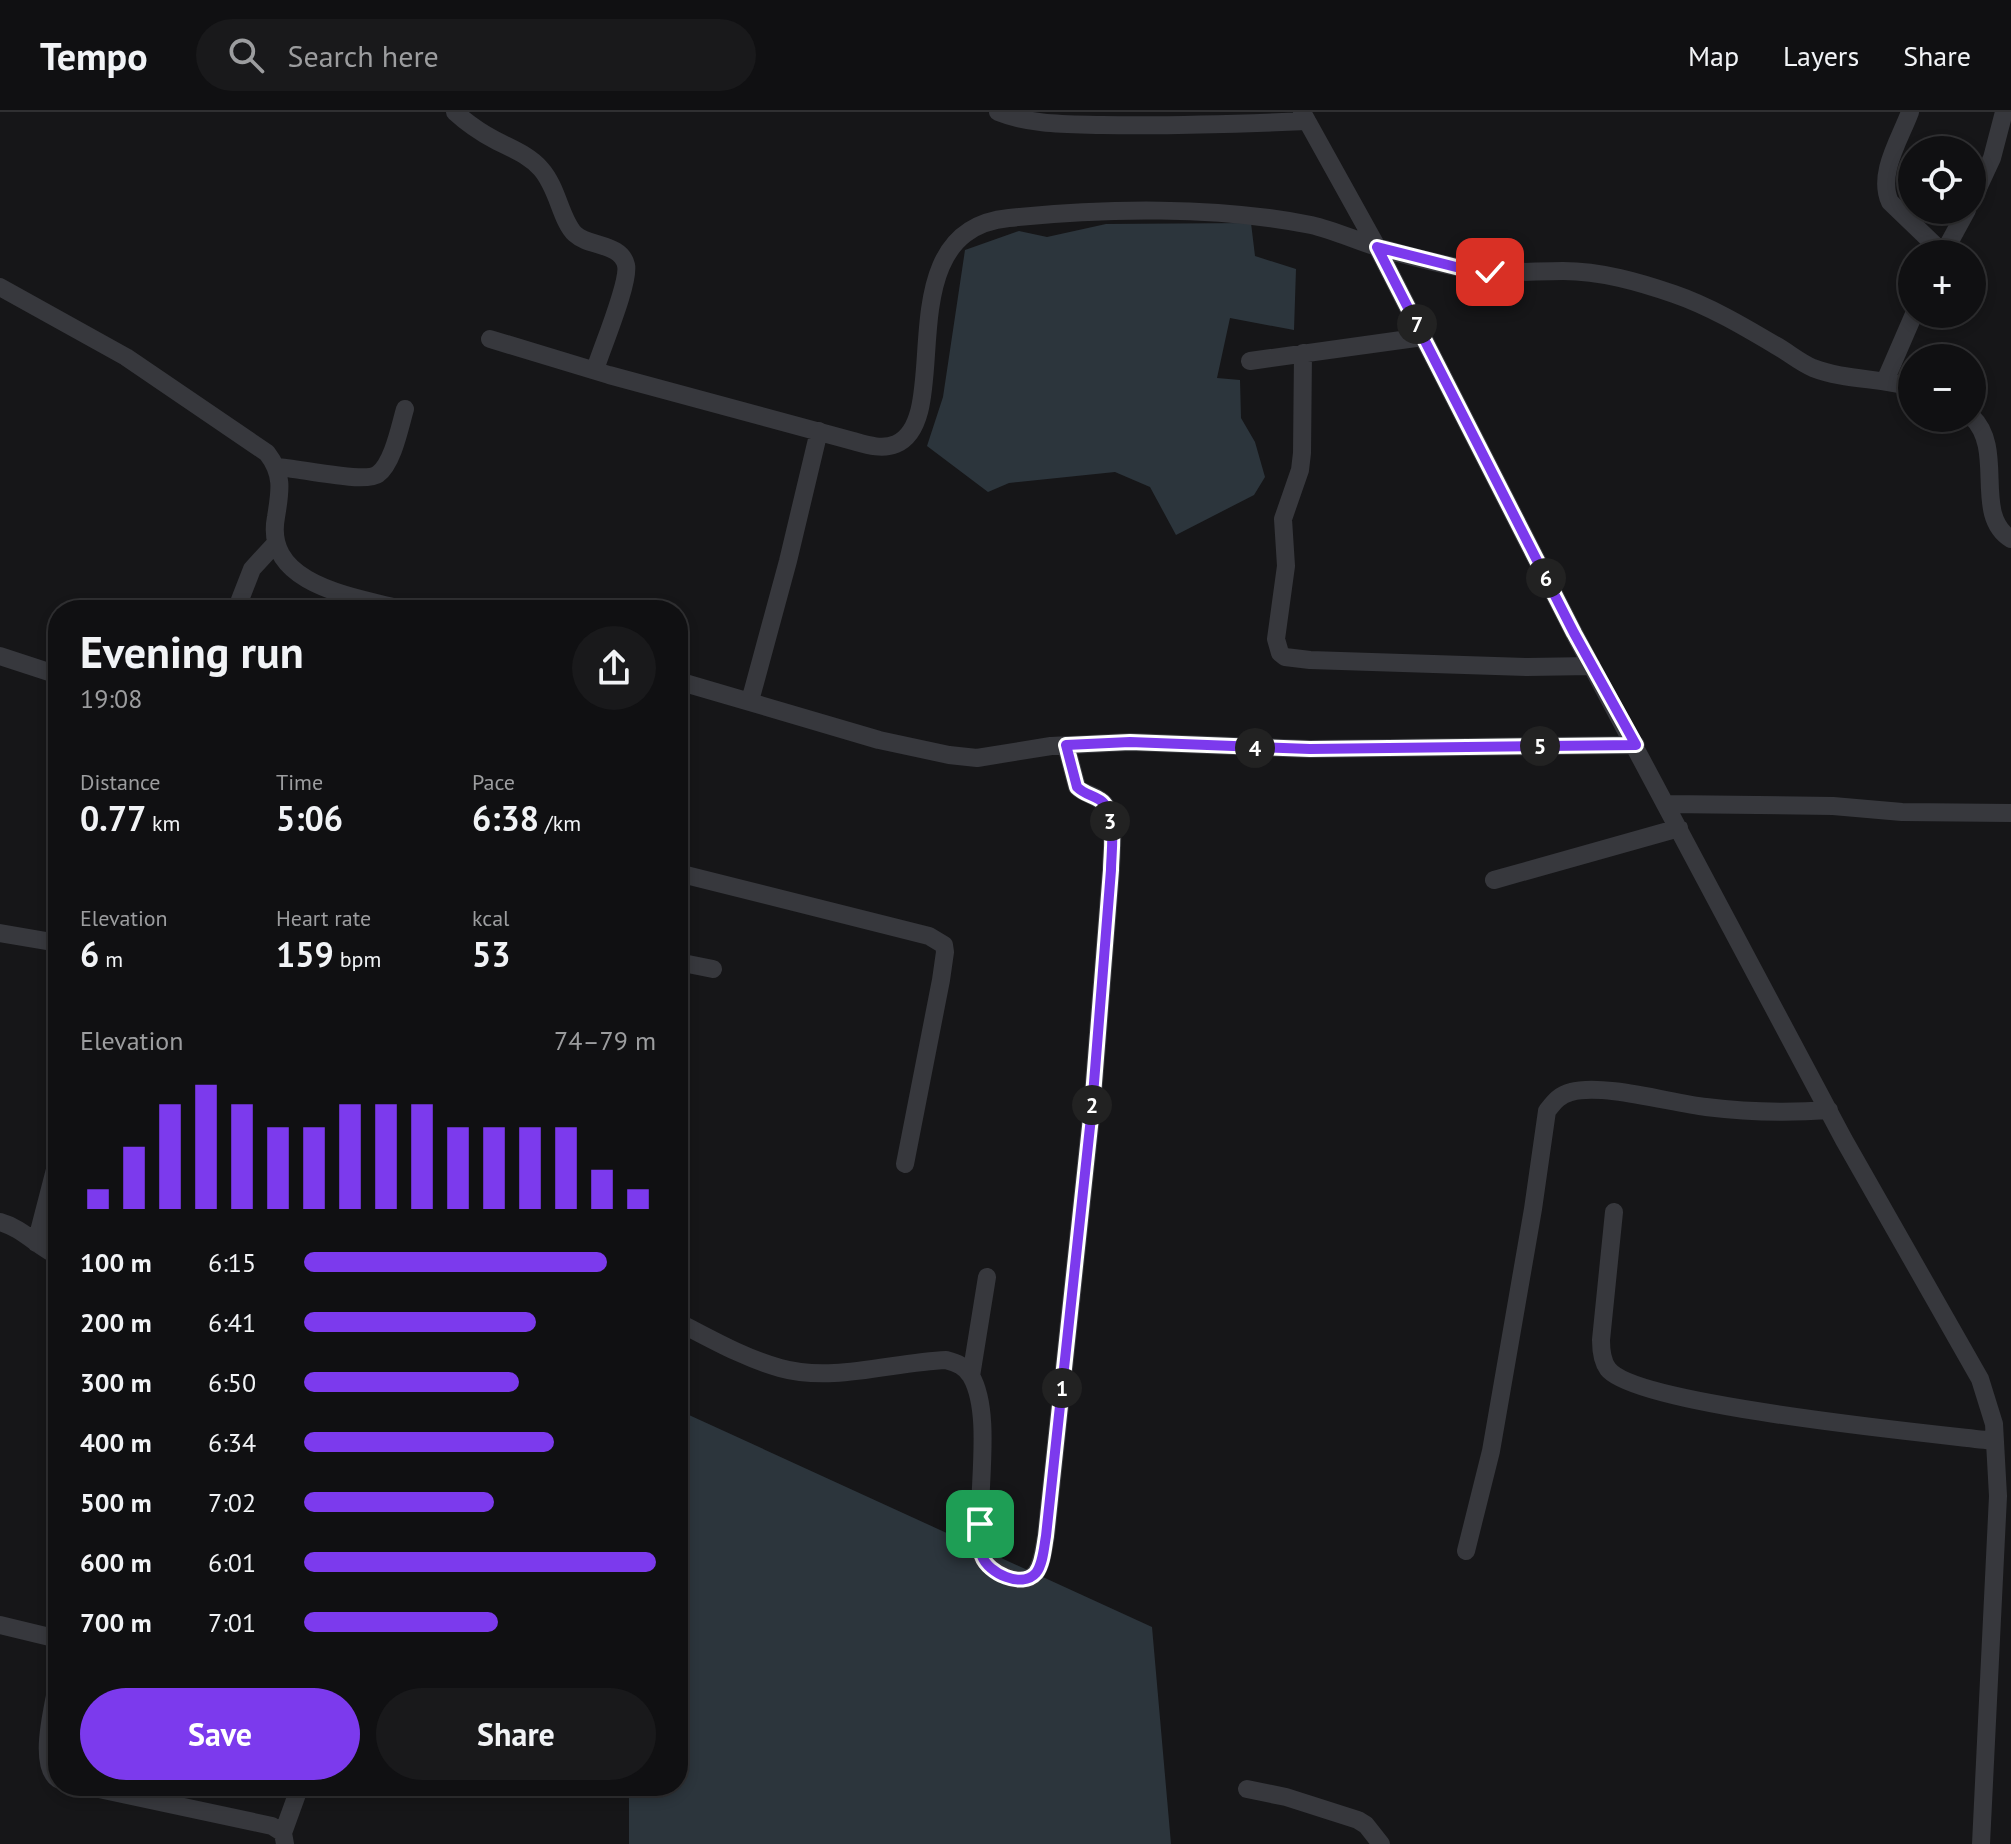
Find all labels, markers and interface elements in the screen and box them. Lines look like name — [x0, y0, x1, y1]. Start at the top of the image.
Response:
search box — [196, 19, 756, 91]
text: Tempo — [40, 31, 148, 80]
icon: search — [224, 33, 268, 77]
text: Search here — [288, 36, 439, 75]
text: Map — [1688, 37, 1739, 74]
text: Layers — [1783, 37, 1859, 74]
text: Share — [1903, 37, 1971, 74]
map controls — [1898, 136, 1986, 432]
button: locate — [1898, 136, 1986, 224]
pin — [1456, 238, 1524, 306]
button: + — [1898, 240, 1986, 328]
icon: check — [1468, 250, 1512, 294]
pin: 7 — [1397, 304, 1437, 344]
text: 7 — [1411, 310, 1423, 338]
button: − — [1898, 344, 1986, 432]
pin: 6 — [1526, 558, 1566, 598]
text: 6 — [1540, 564, 1552, 592]
text: Evening run — [80, 623, 304, 680]
button: share — [572, 626, 656, 710]
text: 19:08 — [80, 682, 142, 715]
pin: 5 — [1520, 726, 1560, 766]
pin: 4 — [1235, 728, 1275, 768]
text: 5 — [1534, 732, 1546, 760]
text: 4 — [1249, 734, 1261, 762]
text: Distance — [80, 768, 161, 796]
text: Time — [276, 768, 323, 796]
text: Pace — [472, 768, 515, 796]
text: 0.77 — [80, 796, 146, 840]
text: 5:06 — [276, 796, 343, 840]
text: 6:38 — [472, 796, 539, 840]
pin: 3 — [1090, 801, 1130, 841]
text: 3 — [1104, 807, 1116, 835]
text: km — [146, 809, 180, 837]
text: /km — [539, 809, 581, 837]
text: Elevation — [80, 904, 168, 932]
text: Heart rate — [276, 904, 371, 932]
text: kcal — [472, 904, 510, 932]
text: 6 — [80, 932, 99, 976]
text: 159 — [276, 932, 334, 976]
text: 53 — [472, 932, 511, 976]
text: m — [99, 945, 123, 973]
text: bpm — [334, 945, 381, 973]
text: Elevation — [80, 1024, 184, 1057]
text: 74–79 m — [554, 1024, 656, 1057]
pin: 2 — [1072, 1085, 1112, 1125]
text: 2 — [1086, 1091, 1098, 1119]
text: 100 m — [80, 1246, 152, 1279]
text: 6:15 — [208, 1246, 256, 1279]
text: 200 m — [80, 1306, 152, 1339]
text: 6:41 — [208, 1306, 256, 1339]
text: 300 m — [80, 1366, 152, 1399]
text: 6:50 — [208, 1366, 256, 1399]
pin: 1 — [1042, 1368, 1082, 1408]
text: 1 — [1056, 1374, 1068, 1402]
text: 400 m — [80, 1426, 152, 1459]
text: 6:34 — [208, 1426, 256, 1459]
text: 500 m — [80, 1486, 152, 1519]
text: 7:02 — [208, 1486, 256, 1519]
pin — [946, 1490, 1014, 1558]
icon: arrive — [958, 1502, 1002, 1546]
text: 600 m — [80, 1546, 152, 1579]
text: 6:01 — [208, 1546, 256, 1579]
text: 700 m — [80, 1606, 152, 1639]
text: 7:01 — [208, 1606, 256, 1639]
button: Save — [80, 1688, 360, 1780]
button: Share — [376, 1688, 656, 1780]

